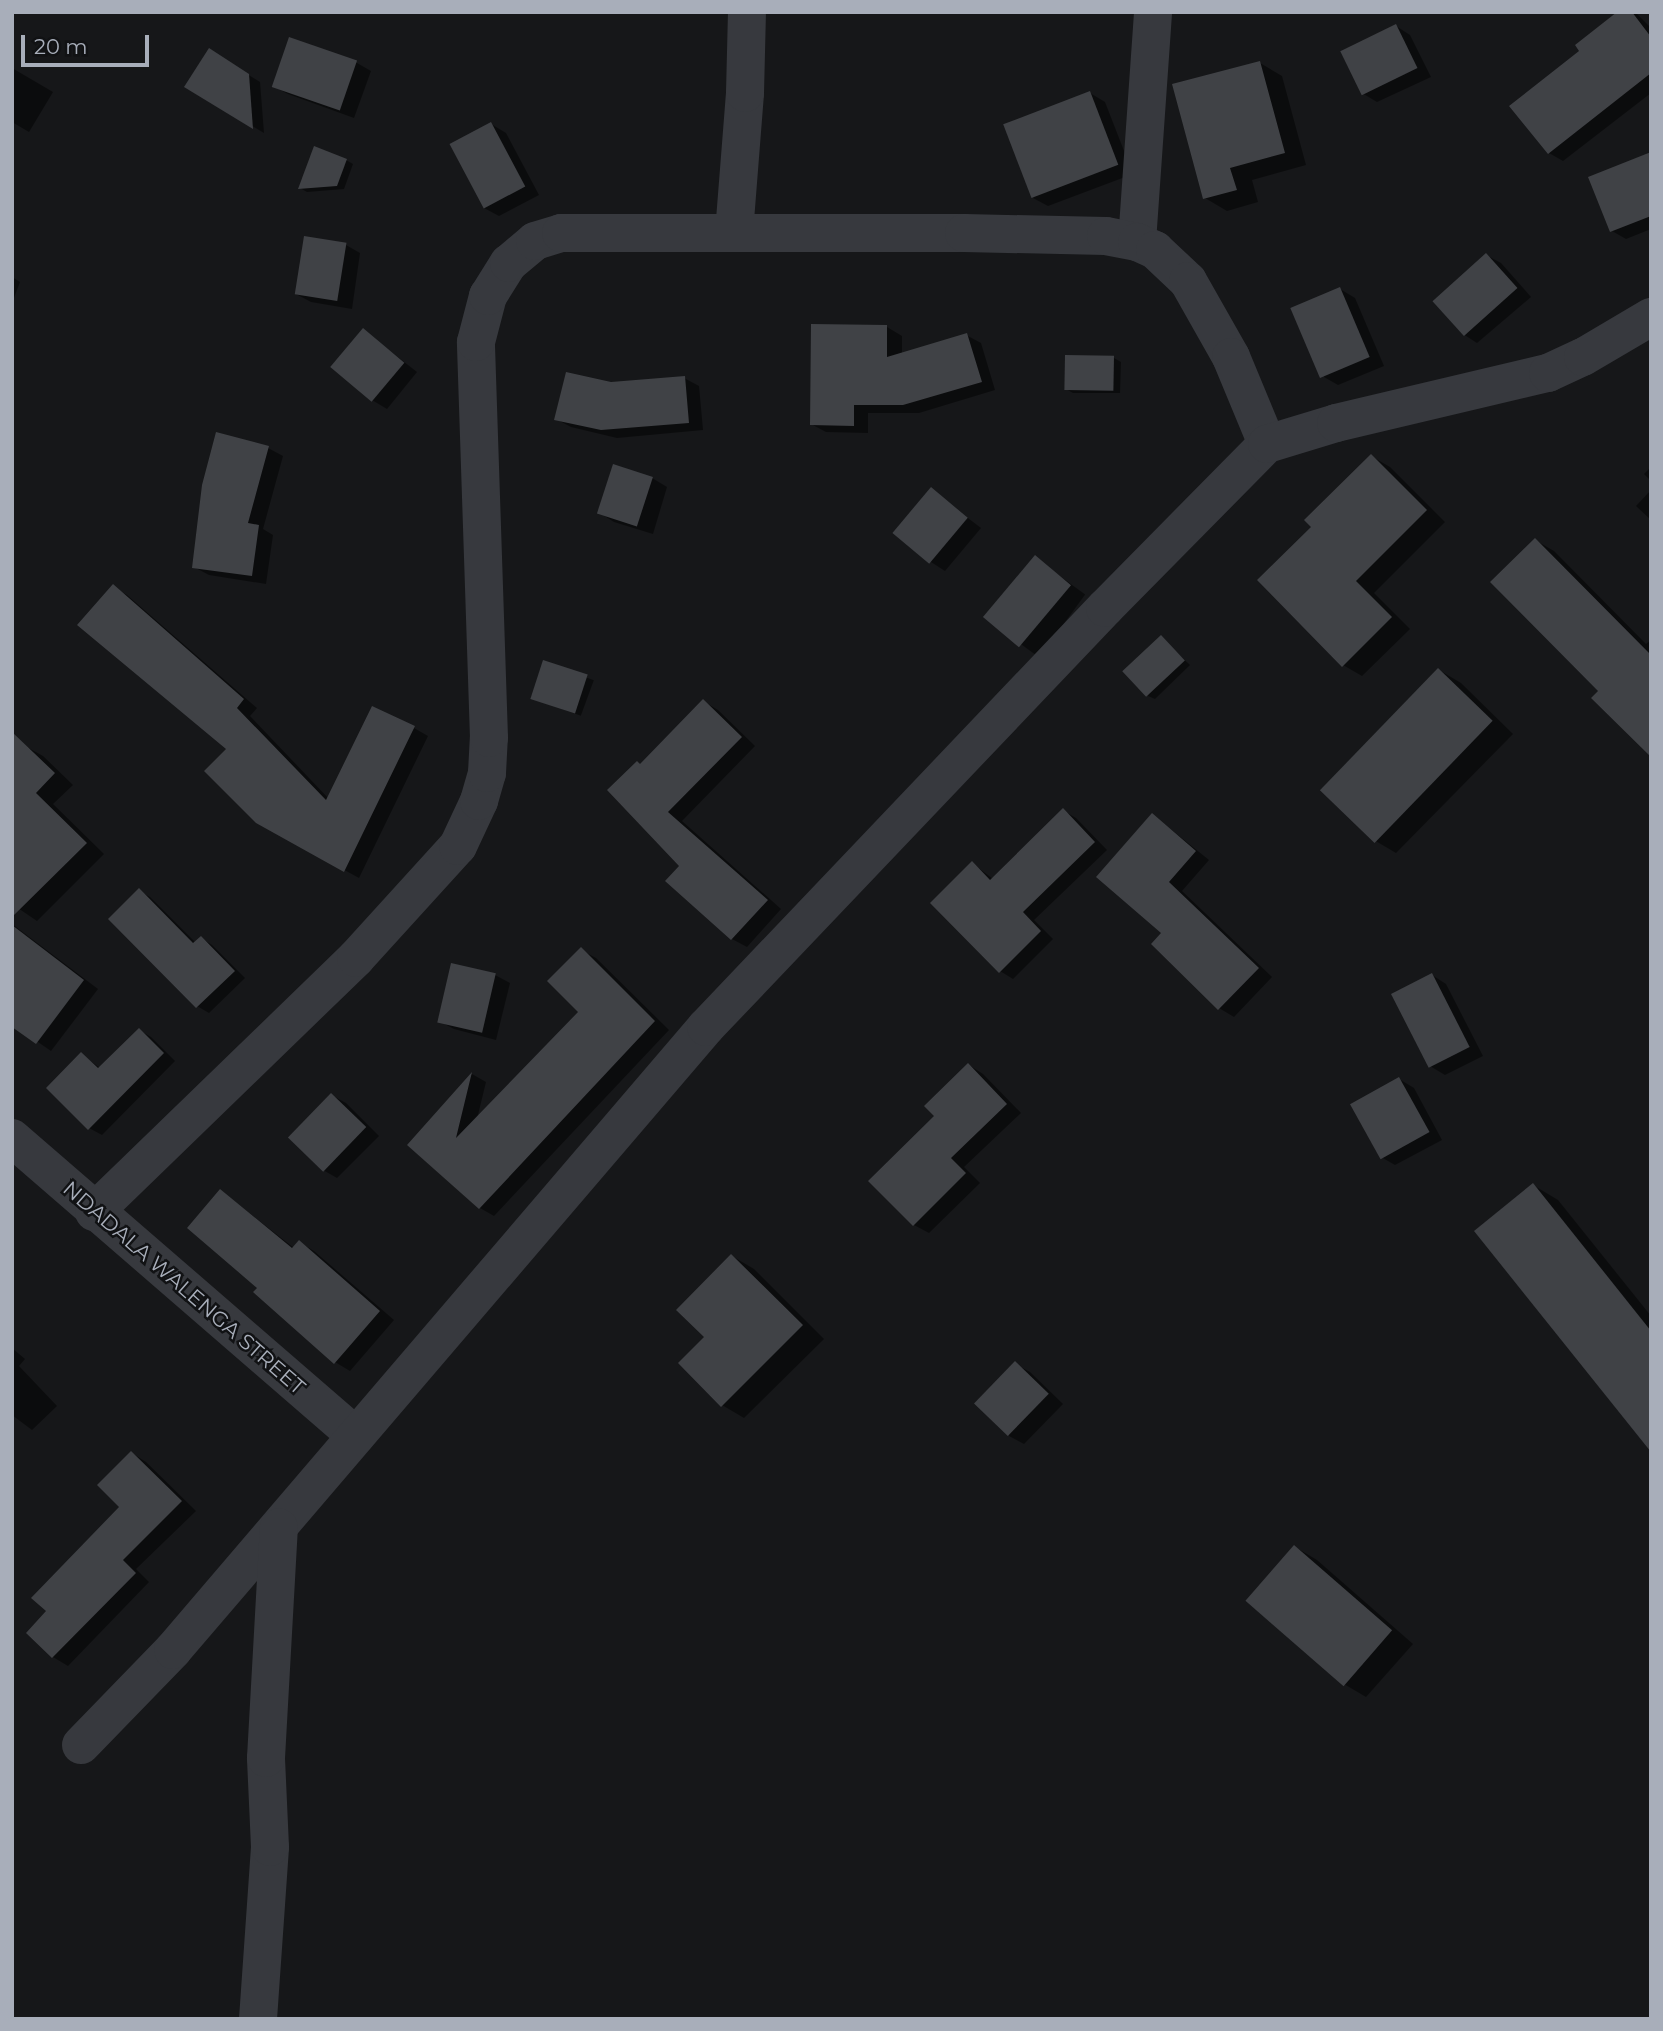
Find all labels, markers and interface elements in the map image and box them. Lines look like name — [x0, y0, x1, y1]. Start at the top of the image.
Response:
scale bar — [24, 21, 152, 65]
text: 20 m — [34, 34, 88, 59]
street label: NDADALA WALENGA STREET — [58, 1176, 310, 1400]

